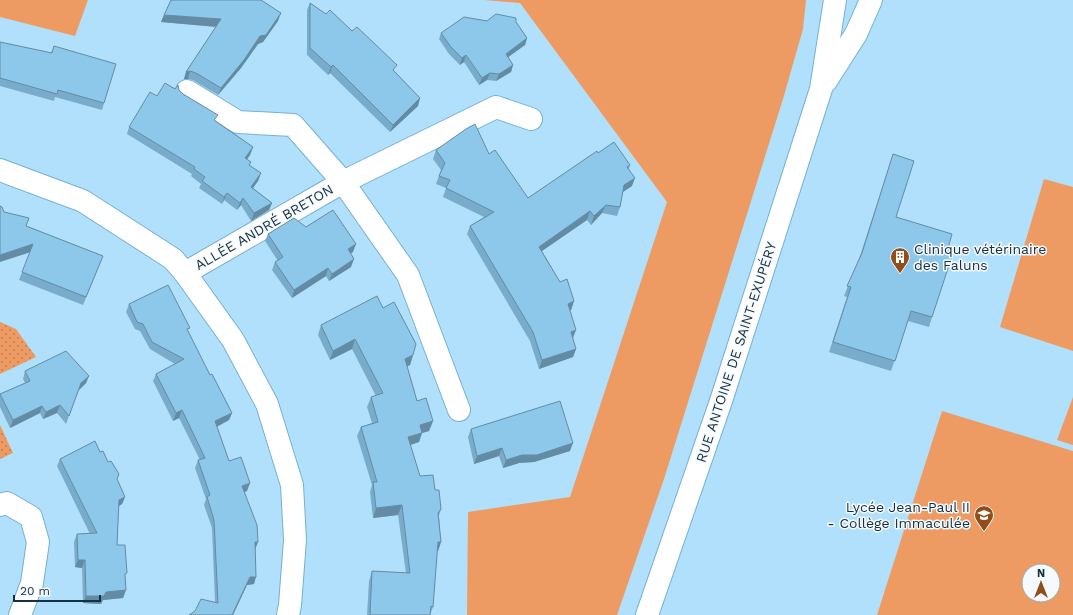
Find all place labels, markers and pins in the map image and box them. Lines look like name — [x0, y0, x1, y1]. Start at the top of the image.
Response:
place label: Clinique vétérinaire des Faluns — [914, 241, 1046, 273]
building icon: Clinique vétérinaire des Faluns — [889, 246, 911, 274]
place label: Lycée Jean-Paul II - Collège Immaculée — [828, 499, 970, 531]
school or university icon: Lycée Jean-Paul II - Collège Immaculée — [973, 504, 995, 532]

